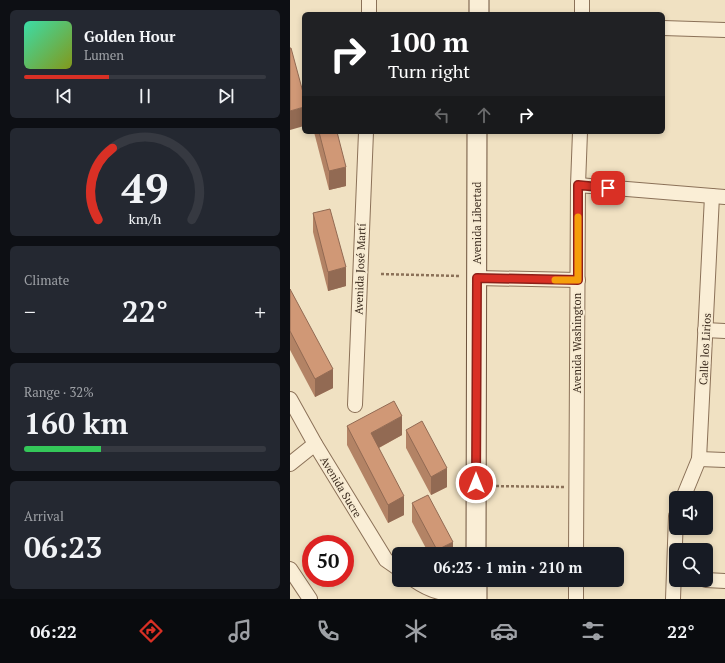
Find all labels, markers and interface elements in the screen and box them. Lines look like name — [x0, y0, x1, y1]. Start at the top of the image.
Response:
text: 100 m — [388, 23, 469, 60]
text: Golden Hour — [84, 26, 176, 46]
icon: right — [322, 28, 374, 80]
text: Lumen — [84, 46, 124, 64]
text: Turn right — [388, 59, 470, 83]
icon: previous — [53, 85, 75, 107]
icon: pause — [134, 85, 156, 107]
icon: next — [215, 85, 237, 107]
icon: left — [431, 104, 453, 126]
icon: ahead — [473, 104, 495, 126]
icon: right — [515, 104, 537, 126]
text: 49 — [121, 159, 169, 214]
pin — [591, 171, 625, 205]
icon: arrive — [597, 177, 619, 199]
street label: Avenida Libertad — [470, 182, 484, 264]
text: km/h — [129, 208, 162, 227]
street label: Avenida José Martí — [351, 222, 369, 315]
text: Climate — [24, 271, 69, 289]
text: 22° — [122, 291, 168, 331]
street label: Avenida Washington — [570, 292, 584, 393]
text: − — [24, 297, 36, 326]
text: + — [254, 297, 266, 326]
street label: Calle los Lirios — [696, 312, 714, 385]
text: Range · 32% — [24, 383, 94, 401]
text: 160 km — [24, 403, 128, 443]
street label: Avenida Sucre — [317, 454, 365, 521]
position arrow — [455, 462, 497, 504]
map controls — [669, 491, 713, 587]
button: sound — [669, 491, 713, 535]
text: Arrival — [24, 507, 64, 525]
text: 06:23 — [24, 527, 102, 567]
speed limit sign: 50 — [302, 535, 354, 587]
button: search — [669, 543, 713, 587]
text: 06:23 · 1 min · 210 m — [434, 557, 582, 577]
icon: directions — [137, 617, 165, 645]
icon: music — [226, 617, 254, 645]
icon: phone — [314, 617, 342, 645]
icon: climate — [402, 617, 430, 645]
icon: car — [490, 617, 518, 645]
icon: filters — [579, 617, 607, 645]
text: 06:22 — [30, 619, 77, 643]
text: 22° — [667, 619, 695, 643]

